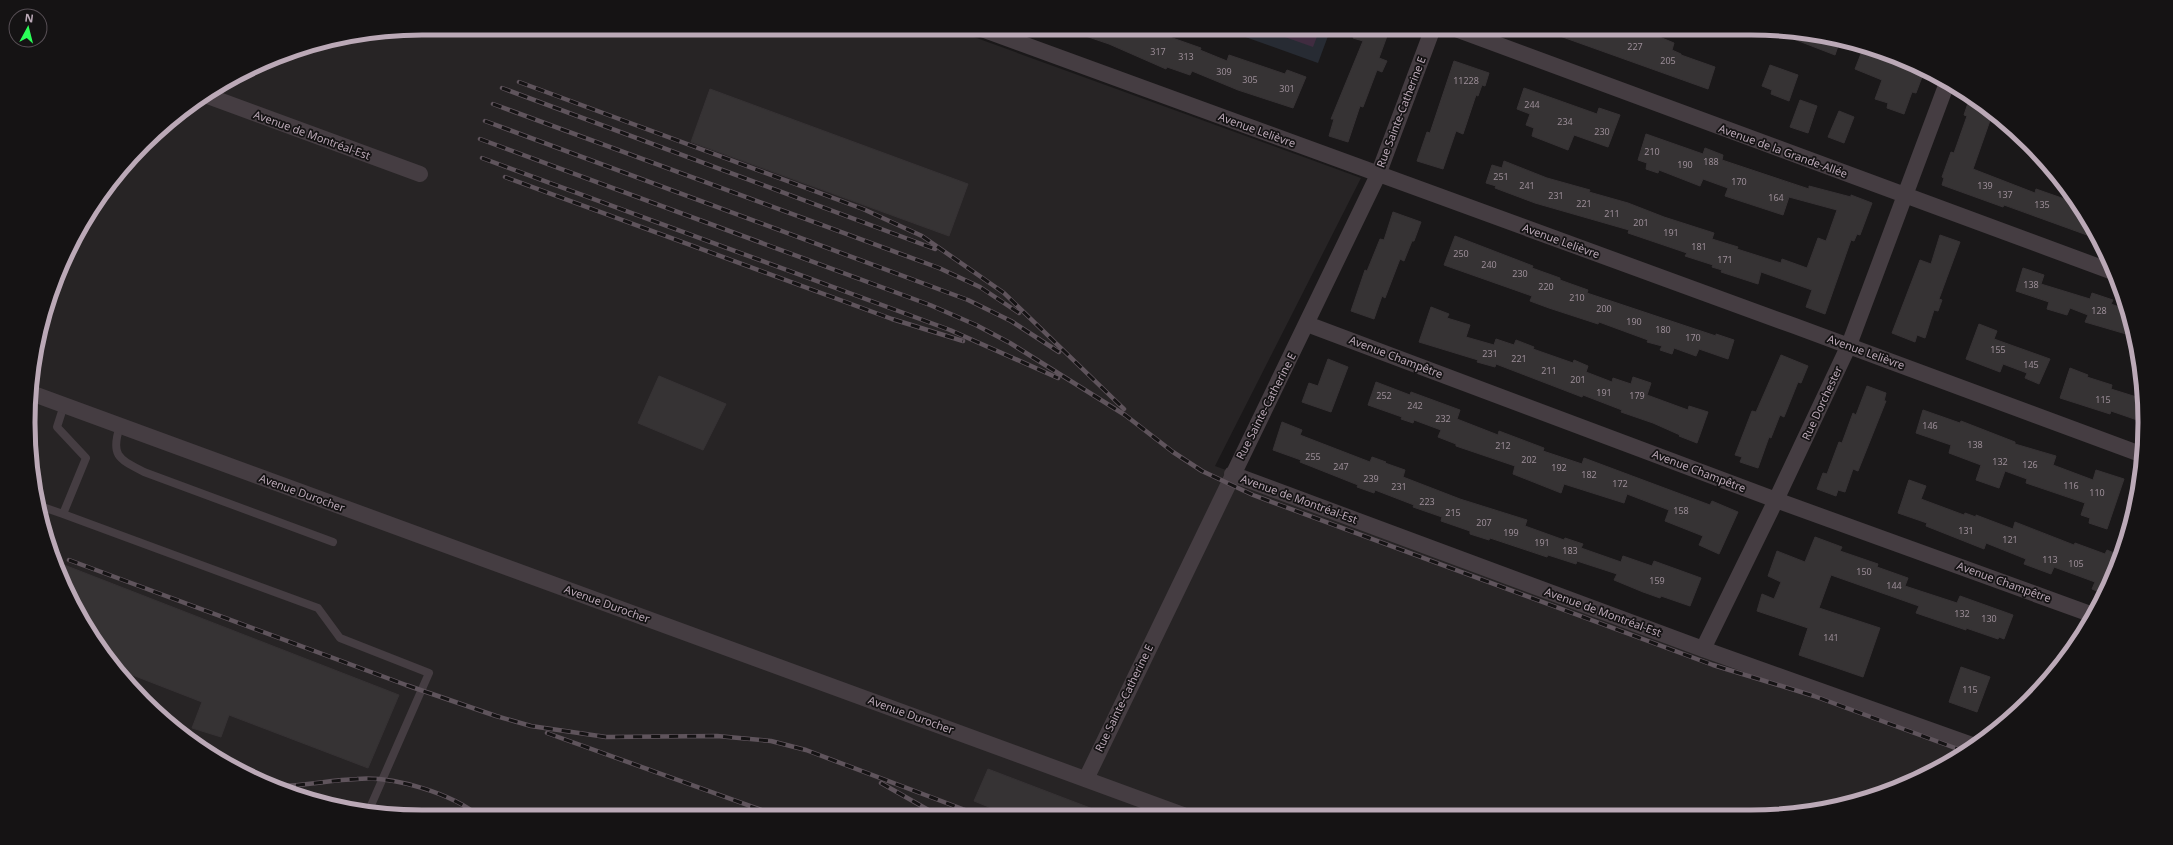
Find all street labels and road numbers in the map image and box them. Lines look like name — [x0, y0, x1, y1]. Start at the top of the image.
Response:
street label: Rue Sainte-Catherine E — [1372, 54, 1429, 169]
street label: Avenue de Montréal-Est — [252, 106, 373, 163]
street label: Avenue Lelièvre — [1216, 109, 1298, 150]
street label: Avenue de la Grande-Allée — [1717, 120, 1850, 181]
street label: Avenue Lelièvre — [1520, 220, 1602, 261]
street label: Avenue Lelièvre — [1825, 331, 1907, 372]
street label: Avenue Champêtre — [1347, 332, 1445, 381]
street label: Rue Sainte-Catherine E — [1232, 350, 1299, 462]
street label: Rue Dorchester — [1798, 363, 1845, 442]
street label: Avenue Champêtre — [1650, 446, 1748, 495]
street label: Avenue Durocher — [257, 470, 347, 515]
street label: Avenue de Montréal-Est — [1239, 470, 1360, 527]
street label: Avenue Champêtre — [1955, 558, 2053, 606]
street label: Avenue Durocher — [562, 581, 652, 626]
street label: Avenue de Montréal-Est — [1543, 583, 1664, 640]
street label: Rue Sainte-Catherine E — [1091, 642, 1156, 754]
street label: Avenue Durocher — [866, 692, 956, 737]

